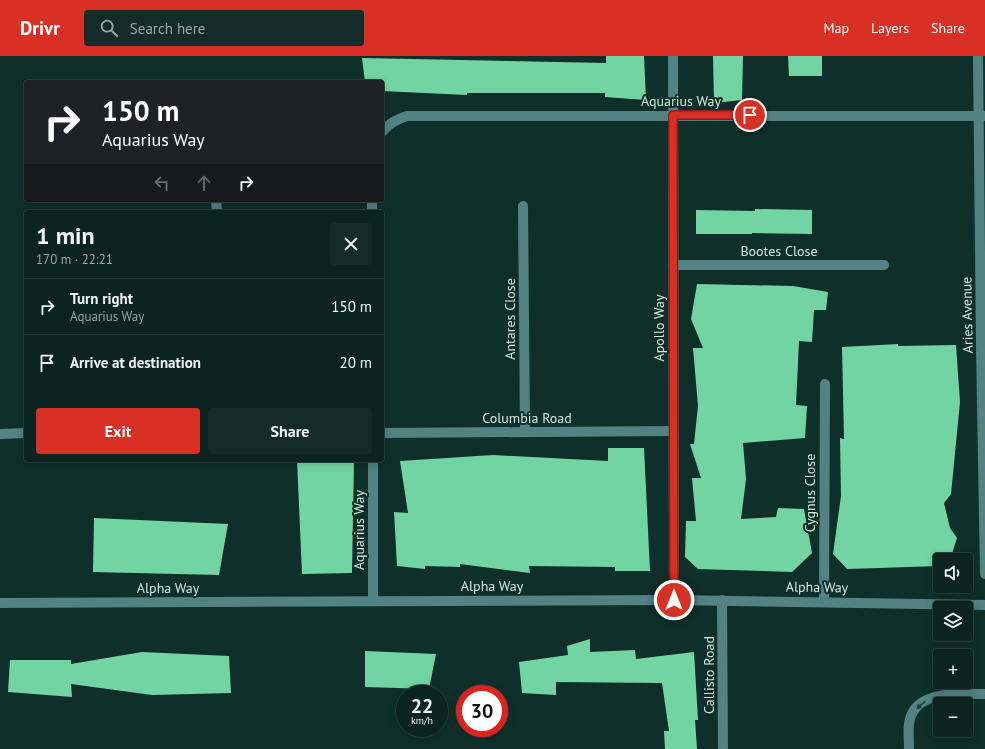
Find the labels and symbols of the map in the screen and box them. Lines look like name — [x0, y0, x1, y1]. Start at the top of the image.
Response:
street label: Aquarius Way — [641, 92, 721, 110]
pin — [733, 98, 767, 132]
street label: Bootes Close — [740, 242, 818, 260]
street label: Aries Avenue — [957, 276, 977, 354]
street label: Antares Close — [501, 278, 519, 360]
street label: Apollo Way — [650, 294, 668, 361]
street label: Columbia Road — [482, 409, 572, 427]
street label: Cygnus Close — [801, 454, 819, 532]
street label: Aquarius Way — [350, 490, 368, 570]
street label: Alpha Way — [461, 577, 524, 595]
street label: Alpha Way — [786, 577, 849, 597]
street label: Alpha Way — [137, 579, 200, 597]
position arrow — [653, 579, 695, 621]
street label: Callisto Road — [700, 636, 718, 714]
speed limit sign: 30 — [456, 685, 508, 737]
one-way arrow — [915, 700, 926, 709]

